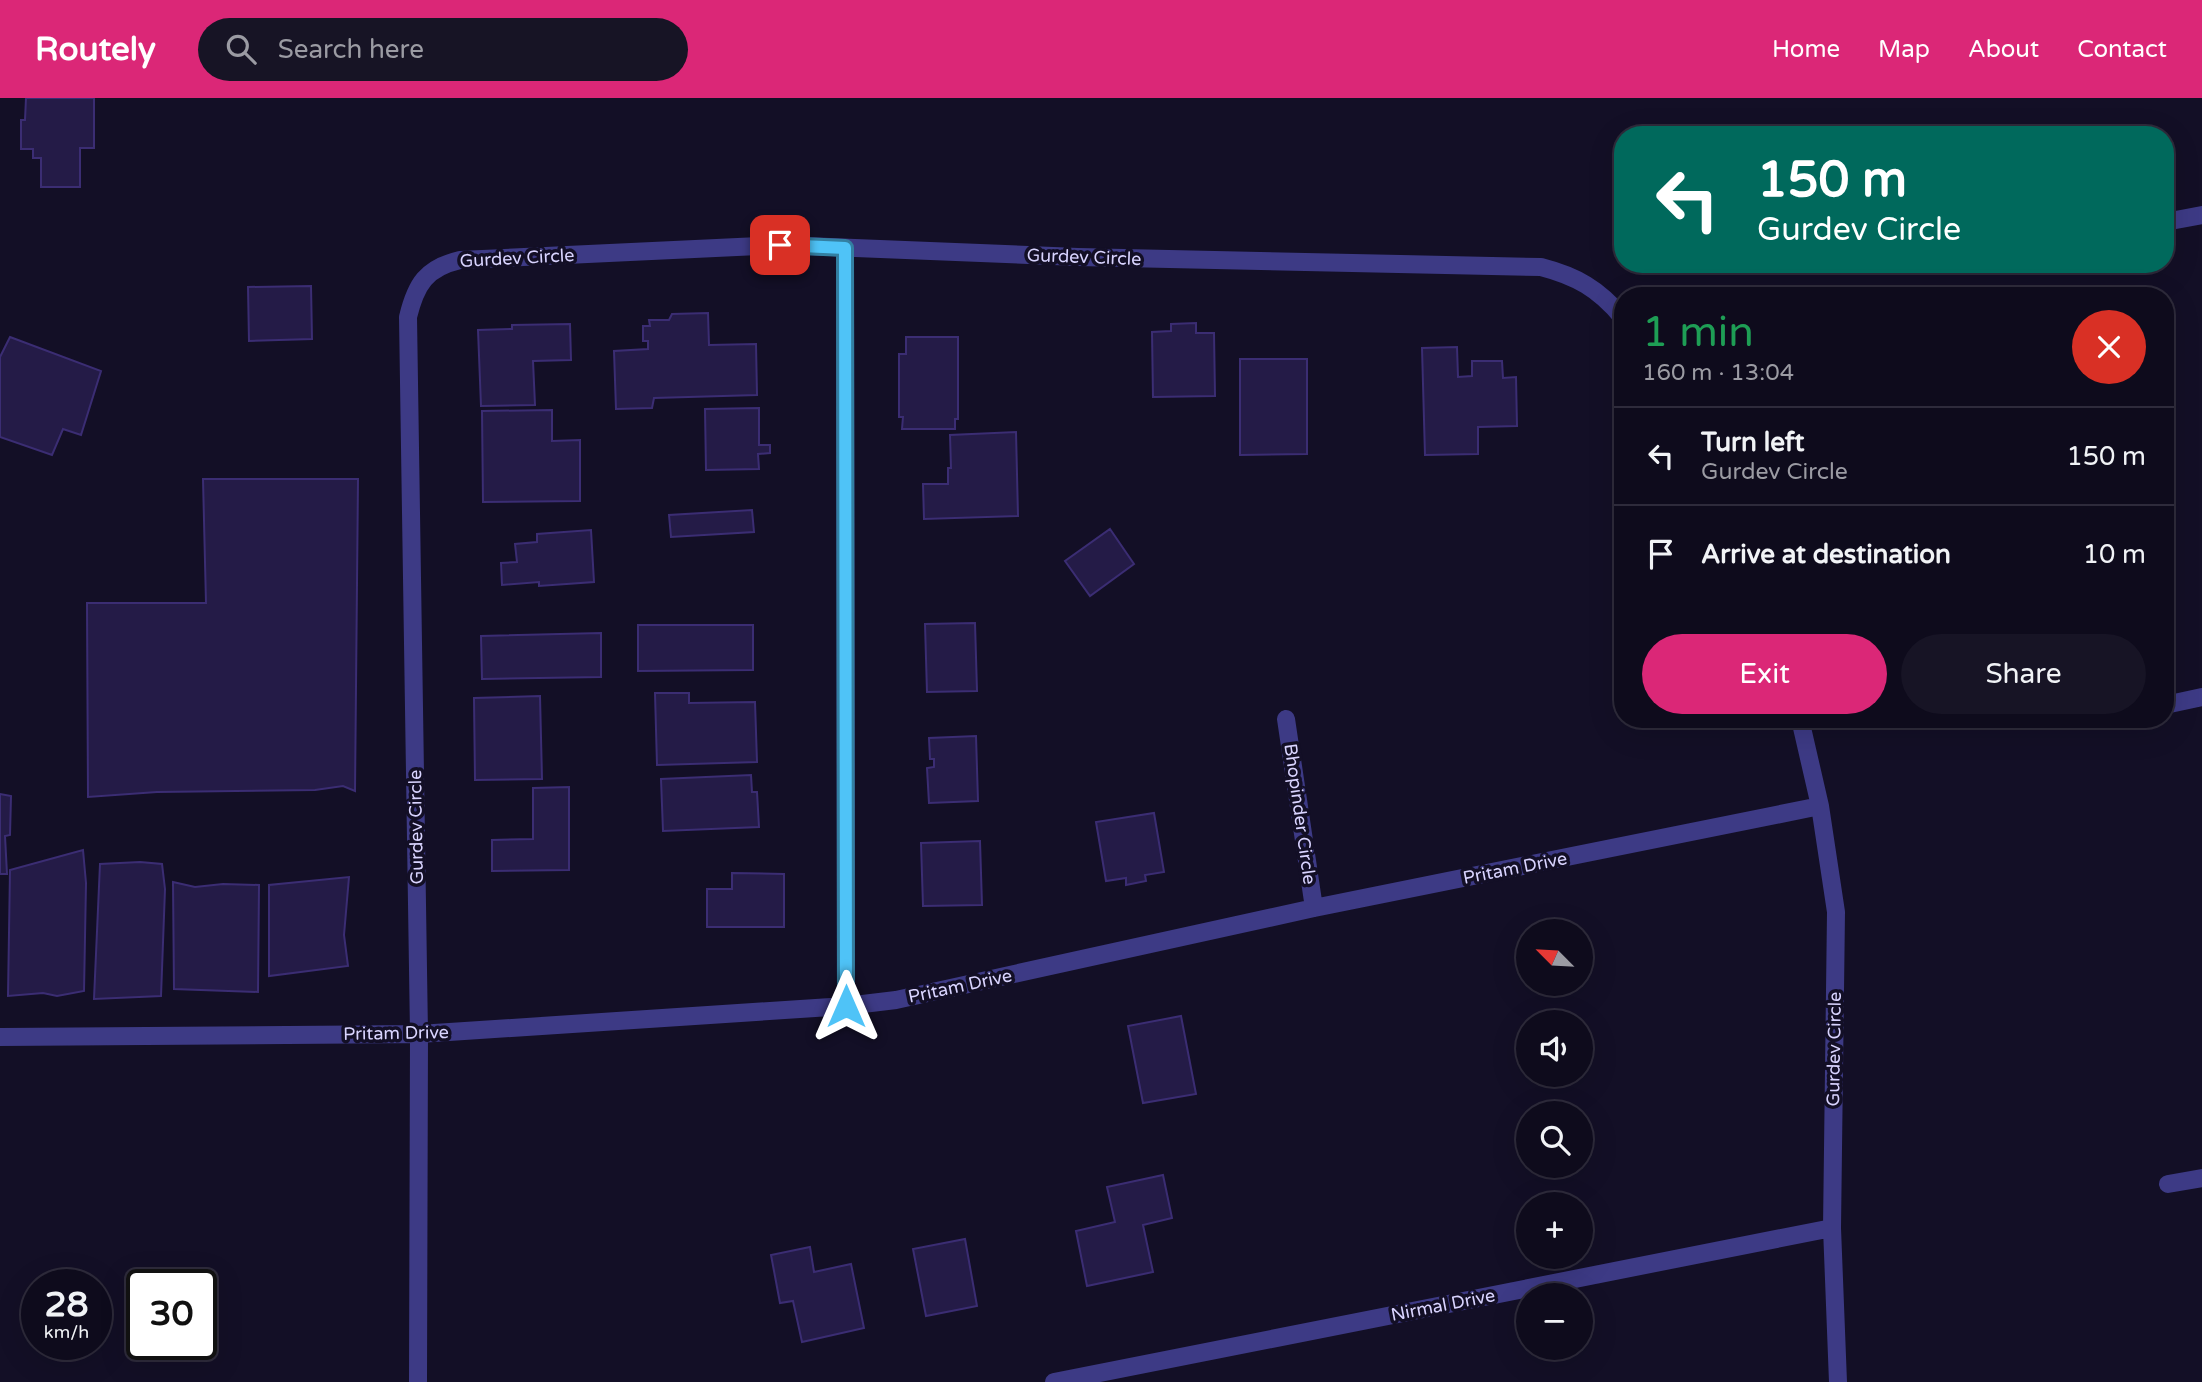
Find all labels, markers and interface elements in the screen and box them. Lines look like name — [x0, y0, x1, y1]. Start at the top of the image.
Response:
search box — [198, 18, 688, 81]
text: Routely — [35, 30, 156, 69]
icon: search — [222, 30, 260, 68]
text: Search here — [278, 34, 424, 65]
text: Home — [1772, 35, 1840, 64]
text: Map — [1878, 35, 1930, 64]
text: About — [1968, 35, 2039, 64]
text: Contact — [2077, 35, 2167, 64]
text: 150 m — [1757, 151, 1907, 210]
icon: left — [1642, 154, 1733, 245]
text: Gurdev Circle — [1757, 211, 1961, 249]
pin — [750, 215, 810, 275]
icon: arrive — [761, 226, 799, 264]
street label: Gurdev Circle — [459, 244, 575, 272]
street label: Gurdev Circle — [1026, 244, 1142, 270]
text: 1 min — [1642, 307, 1754, 358]
button: close — [2072, 310, 2146, 384]
text: 160 m · 13:04 — [1642, 359, 1794, 387]
text: Turn left — [1701, 427, 1804, 458]
icon: left — [1642, 437, 1680, 475]
text: 150 m — [2066, 441, 2146, 472]
text: Gurdev Circle — [1701, 458, 1848, 486]
icon: arrive — [1642, 535, 1680, 573]
text: Arrive at destination — [1701, 539, 1951, 570]
text: 10 m — [2083, 539, 2146, 570]
button: Exit — [1642, 634, 1887, 714]
button: Share — [1901, 634, 2146, 714]
street label: Bhopinder Circle — [1279, 742, 1321, 886]
street label: Gurdev Circle — [404, 769, 428, 885]
street label: Pritam Drive — [1461, 847, 1569, 889]
north arrow — [1516, 919, 1592, 996]
map controls — [1516, 919, 1593, 1360]
street label: Pritam Drive — [906, 964, 1014, 1008]
position arrow — [809, 969, 883, 1043]
street label: Gurdev Circle — [1822, 991, 1846, 1107]
button: sound — [1516, 1010, 1593, 1087]
street label: Pritam Drive — [343, 1021, 449, 1045]
button: search — [1516, 1101, 1593, 1178]
button: + — [1516, 1192, 1593, 1269]
speed limit sign: 30 — [126, 1269, 217, 1360]
button: − — [1516, 1283, 1593, 1360]
text: 28 — [45, 1284, 88, 1326]
street label: Nirmal Drive — [1389, 1284, 1497, 1326]
text: km/h — [44, 1321, 89, 1343]

